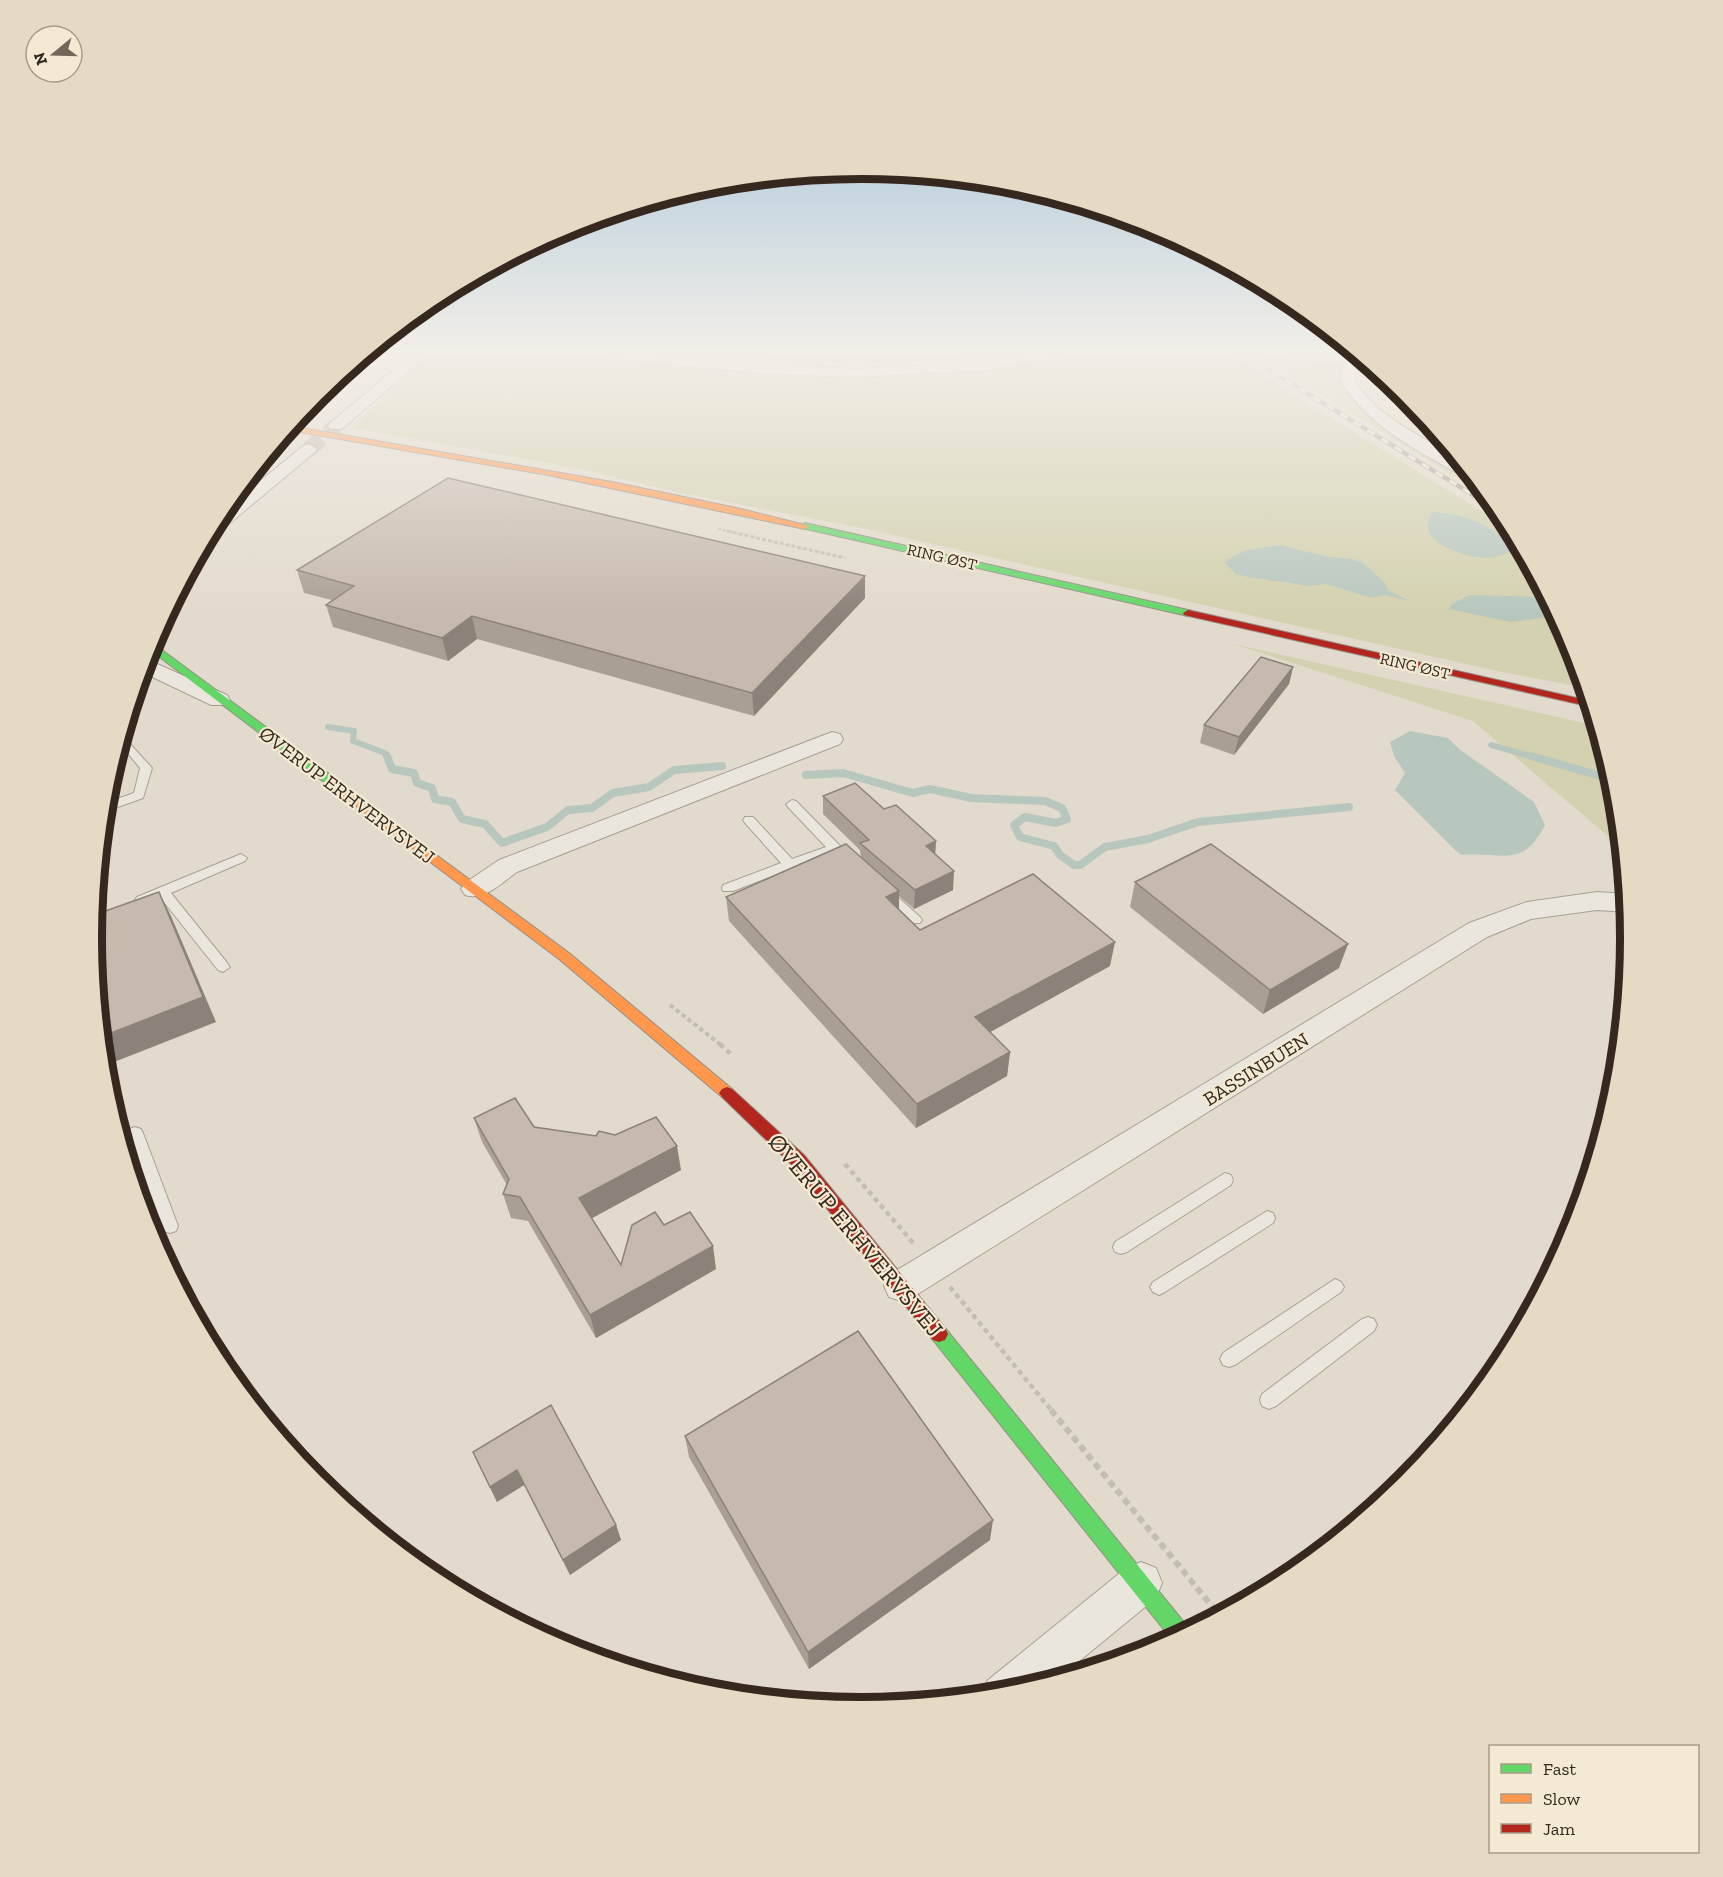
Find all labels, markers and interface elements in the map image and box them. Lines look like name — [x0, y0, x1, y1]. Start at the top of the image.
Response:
north arrow — [24, 24, 84, 84]
text: N — [29, 50, 51, 68]
street label: RING ØST — [905, 540, 979, 574]
street label: RING ØST — [1378, 649, 1452, 683]
street label: ØVERUP ERHVERVSVEJ — [254, 721, 440, 869]
street label: BASSINBUEN — [1199, 1027, 1313, 1111]
street label: ØVERUP ERHVERVSVEJ — [762, 1127, 950, 1343]
legend — [1489, 1745, 1699, 1853]
text: Fast — [1543, 1758, 1576, 1780]
text: Slow — [1543, 1788, 1580, 1810]
text: Jam — [1543, 1818, 1575, 1840]

